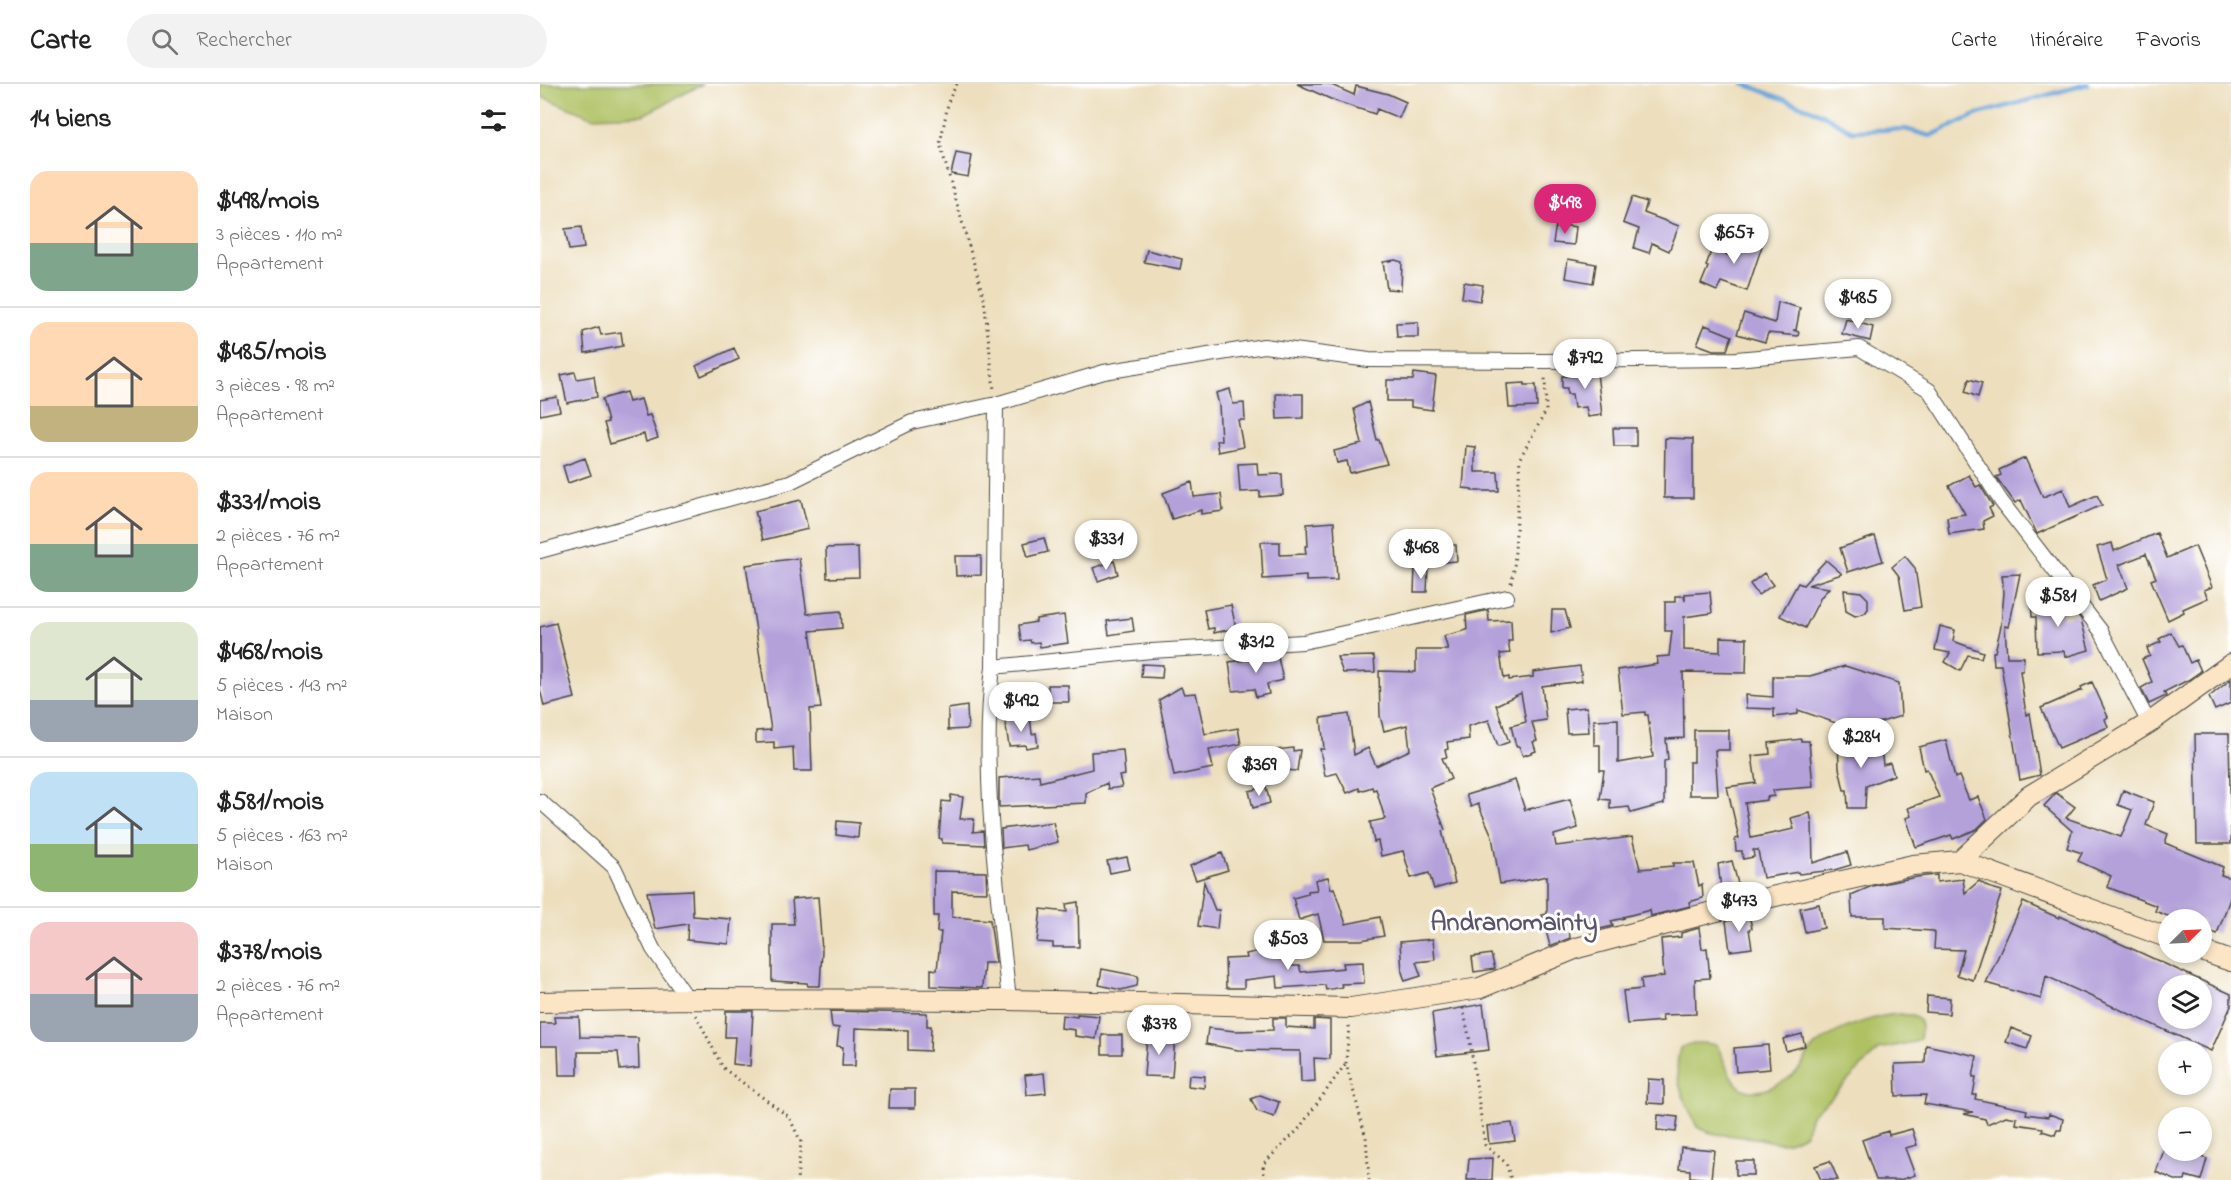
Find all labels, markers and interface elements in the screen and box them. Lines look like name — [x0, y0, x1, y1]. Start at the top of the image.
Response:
search box — [127, 14, 547, 68]
text: Carte — [30, 21, 91, 62]
icon: search — [148, 25, 181, 58]
text: Rechercher — [196, 25, 292, 57]
text: Carte — [1951, 26, 1997, 56]
text: Itinéraire — [2030, 26, 2103, 56]
text: Favoris — [2136, 26, 2201, 56]
text: 14 biens — [30, 101, 112, 139]
icon: filters — [477, 104, 510, 137]
text: $498/mois — [216, 183, 320, 221]
pin: $498 — [1529, 184, 1601, 235]
text: $498 — [1548, 189, 1582, 218]
icon: home — [78, 195, 150, 267]
pin: $657 — [1698, 214, 1770, 265]
text: $657 — [1714, 219, 1754, 248]
text: 3 pièces · 110 m² — [216, 221, 343, 250]
text: Appartement — [216, 250, 324, 279]
pin: $485 — [1822, 279, 1894, 330]
text: $485 — [1838, 284, 1878, 313]
text: $485/mois — [216, 334, 327, 372]
pin: $792 — [1549, 339, 1621, 390]
text: $792 — [1567, 344, 1603, 373]
icon: home — [78, 346, 150, 418]
text: 3 pièces · 98 m² — [216, 372, 335, 401]
text: Appartement — [216, 401, 324, 430]
text: $331/mois — [216, 484, 321, 522]
icon: home — [78, 496, 150, 568]
pin: $331 — [1070, 520, 1142, 571]
text: 2 pièces · 76 m² — [216, 522, 340, 551]
text: $331 — [1089, 525, 1123, 554]
pin: $468 — [1385, 529, 1457, 580]
text: $468 — [1403, 534, 1439, 563]
text: Appartement — [216, 551, 324, 580]
pin: $581 — [2022, 577, 2094, 628]
text: $581 — [2039, 582, 2077, 611]
pin: $312 — [1220, 623, 1292, 674]
text: $312 — [1238, 628, 1274, 657]
text: $468/mois — [216, 634, 323, 672]
icon: home — [78, 646, 150, 718]
text: 5 pièces · 143 m² — [216, 672, 347, 701]
pin: $492 — [985, 682, 1057, 733]
text: $492 — [1003, 687, 1039, 716]
text: Maison — [216, 701, 273, 730]
pin: $284 — [1825, 718, 1897, 769]
text: $284 — [1842, 723, 1880, 752]
pin: $369 — [1223, 746, 1295, 797]
text: $369 — [1241, 751, 1277, 780]
text: $581/mois — [216, 784, 324, 822]
icon: home — [78, 796, 150, 868]
text: 5 pièces · 163 m² — [216, 822, 348, 851]
text: Maison — [216, 851, 273, 880]
pin: $473 — [1703, 882, 1775, 933]
text: $473 — [1721, 887, 1757, 916]
district label: Andranomainty — [1431, 905, 1597, 943]
north arrow — [2158, 909, 2212, 963]
map controls — [2158, 909, 2212, 1161]
pin: $503 — [1252, 920, 1324, 971]
text: $503 — [1268, 925, 1308, 954]
text: $378/mois — [216, 934, 323, 972]
icon: home — [78, 946, 150, 1018]
text: 2 pièces · 76 m² — [216, 972, 340, 1001]
button: layers — [2158, 975, 2212, 1029]
text: Appartement — [216, 1001, 324, 1030]
pin: $378 — [1123, 1005, 1195, 1056]
text: $378 — [1141, 1010, 1177, 1039]
button: + — [2158, 1041, 2212, 1095]
button: − — [2158, 1107, 2212, 1161]

